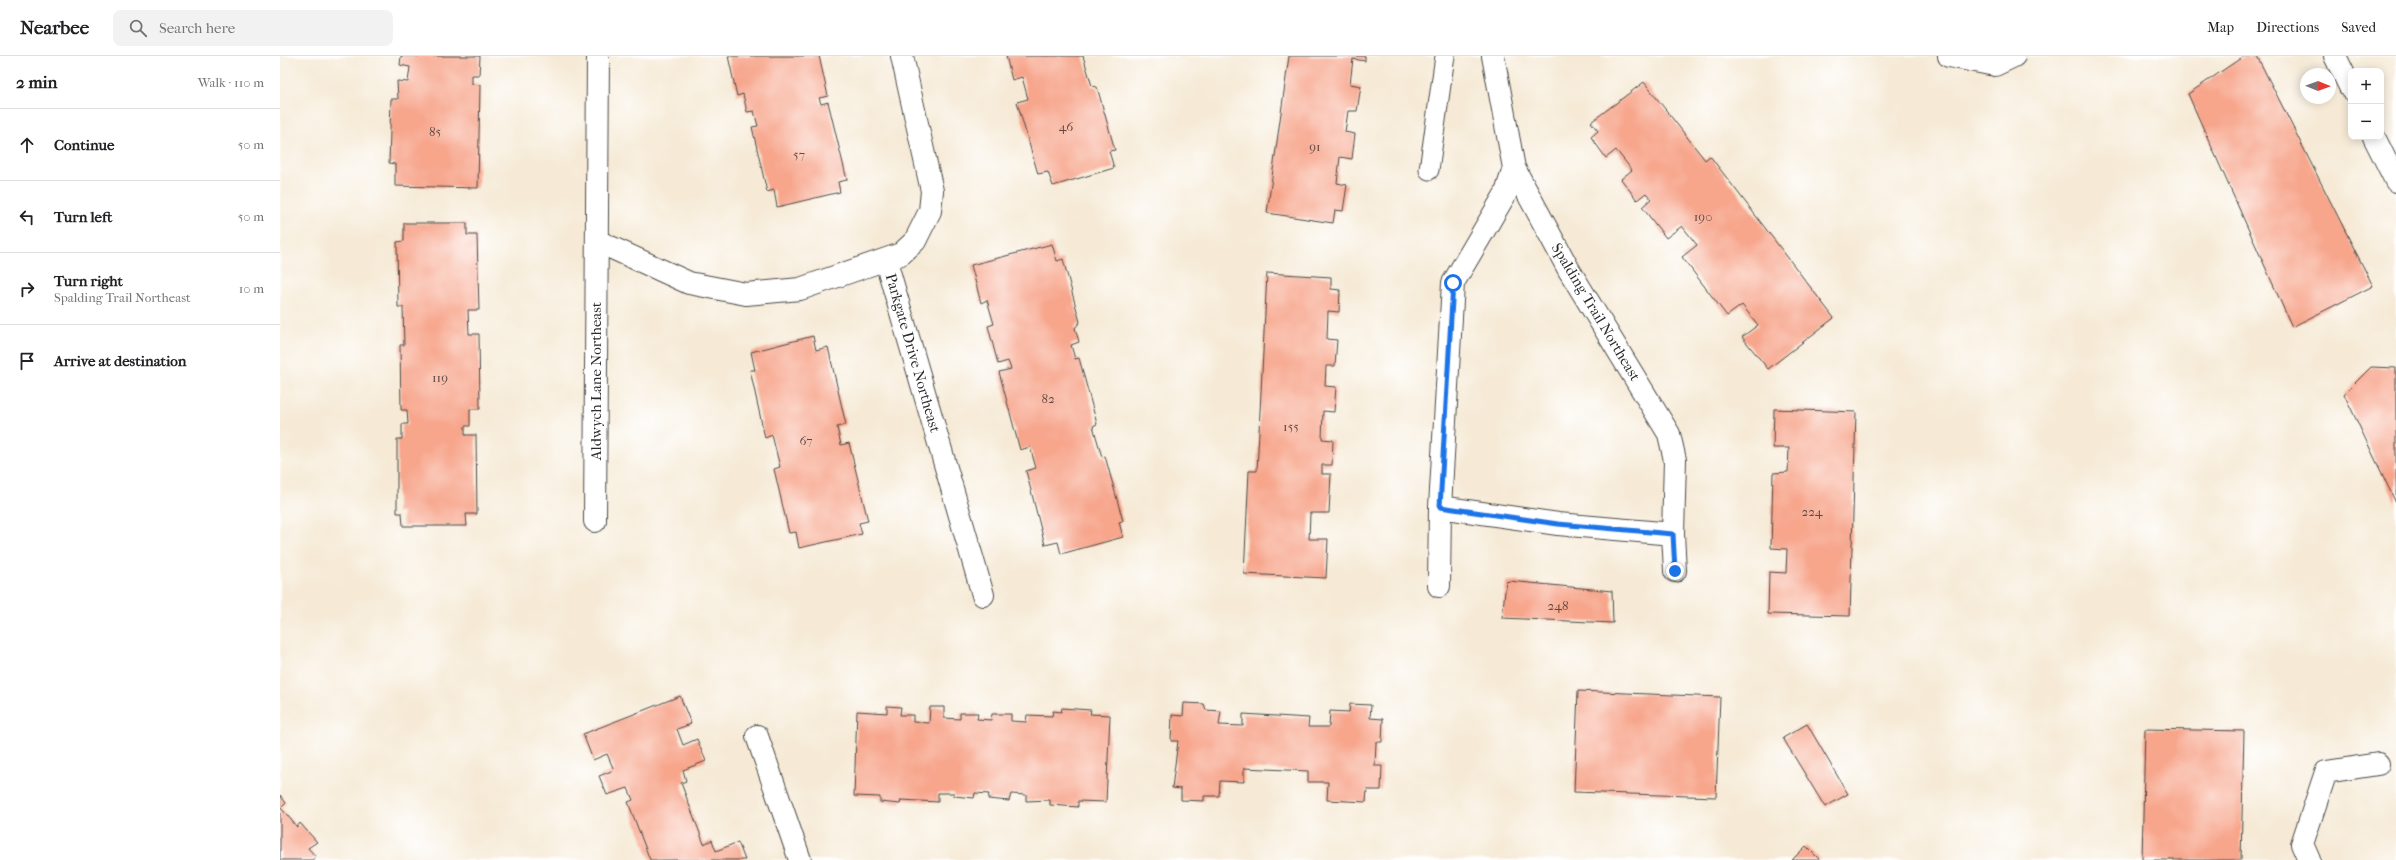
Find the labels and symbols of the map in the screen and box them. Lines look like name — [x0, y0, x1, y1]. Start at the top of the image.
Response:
north arrow — [2300, 68, 2336, 104]
house number: 46 — [1059, 119, 1074, 134]
house number: 85 — [429, 124, 441, 139]
house number: 91 — [1309, 139, 1321, 154]
house number: 57 — [793, 147, 805, 162]
house number: 190 — [1694, 209, 1712, 224]
street label: Spalding Trail Northeast — [1548, 240, 1645, 385]
street label: Parkgate Drive Northeast — [882, 271, 945, 435]
route start — [1444, 274, 1462, 292]
street label: Aldwych Lane Northeast — [587, 301, 605, 461]
house number: 119 — [432, 370, 448, 385]
house number: 82 — [1041, 391, 1055, 406]
house number: 155 — [1283, 419, 1299, 434]
house number: 67 — [799, 433, 813, 448]
house number: 224 — [1801, 504, 1823, 519]
route end — [1666, 562, 1684, 580]
house number: 248 — [1548, 598, 1568, 613]

